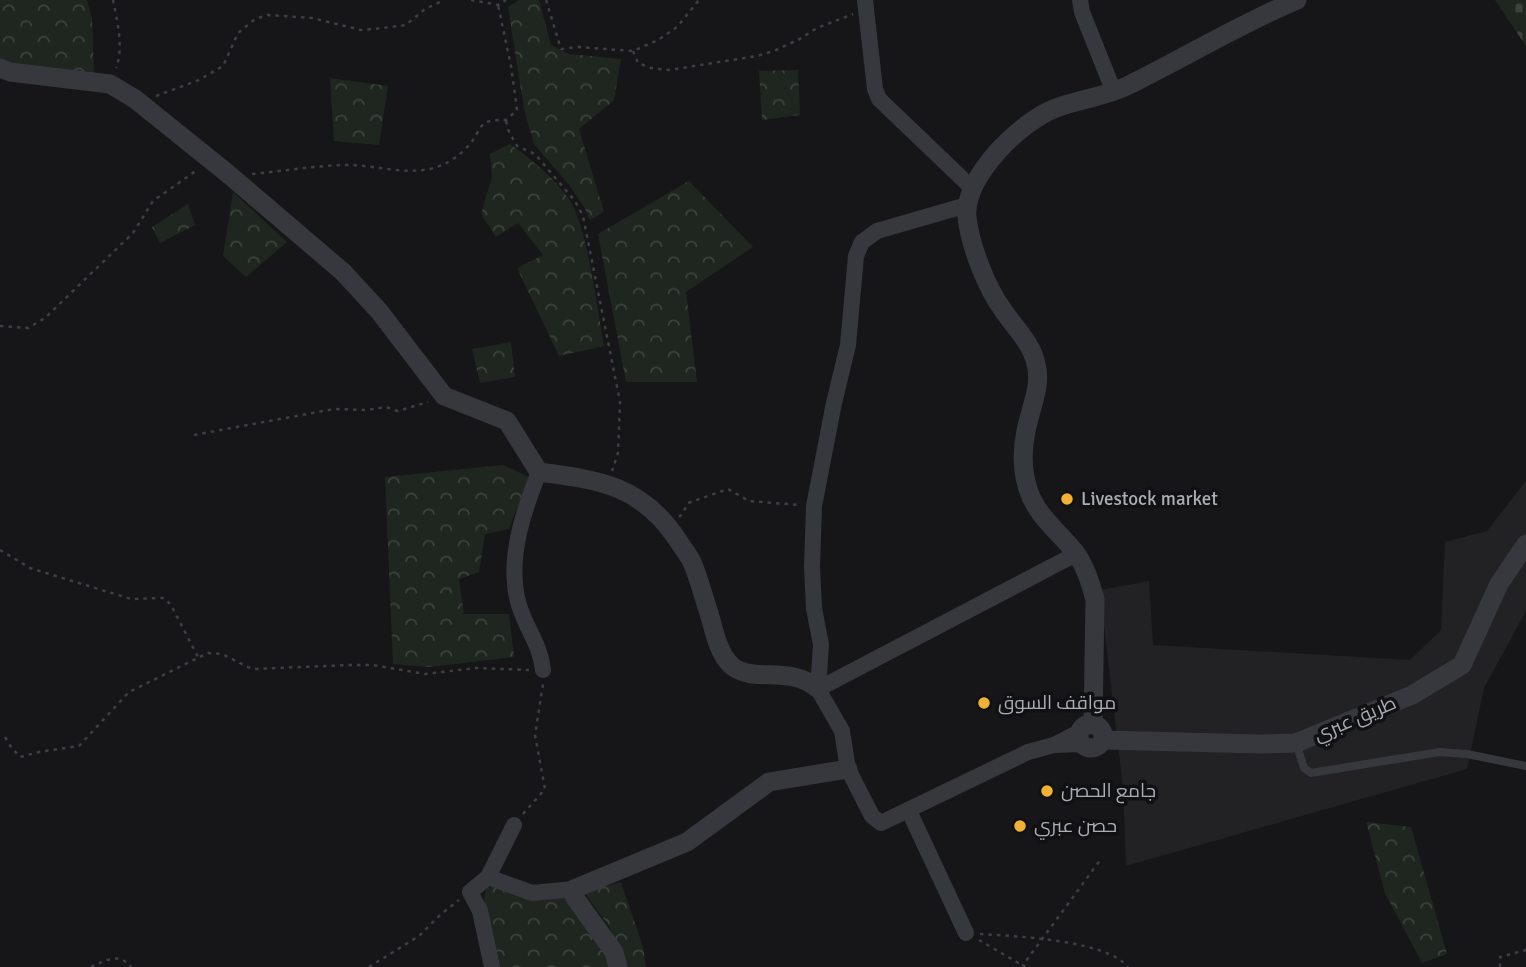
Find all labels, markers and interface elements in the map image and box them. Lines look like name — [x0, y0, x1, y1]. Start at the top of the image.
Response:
place label: Livestock market — [1081, 487, 1218, 511]
marker: Livestock market — [1059, 491, 1075, 507]
place label: مواقف السوق — [998, 691, 1116, 715]
street label: طريق عبري — [1310, 691, 1401, 749]
marker: مواقف السوق — [976, 695, 992, 711]
place label: جامع الحصن — [1061, 779, 1156, 804]
marker: جامع الحصن — [1039, 783, 1055, 799]
place label: حصن عبري — [1034, 814, 1117, 840]
marker: حصن عبري — [1012, 818, 1028, 834]

